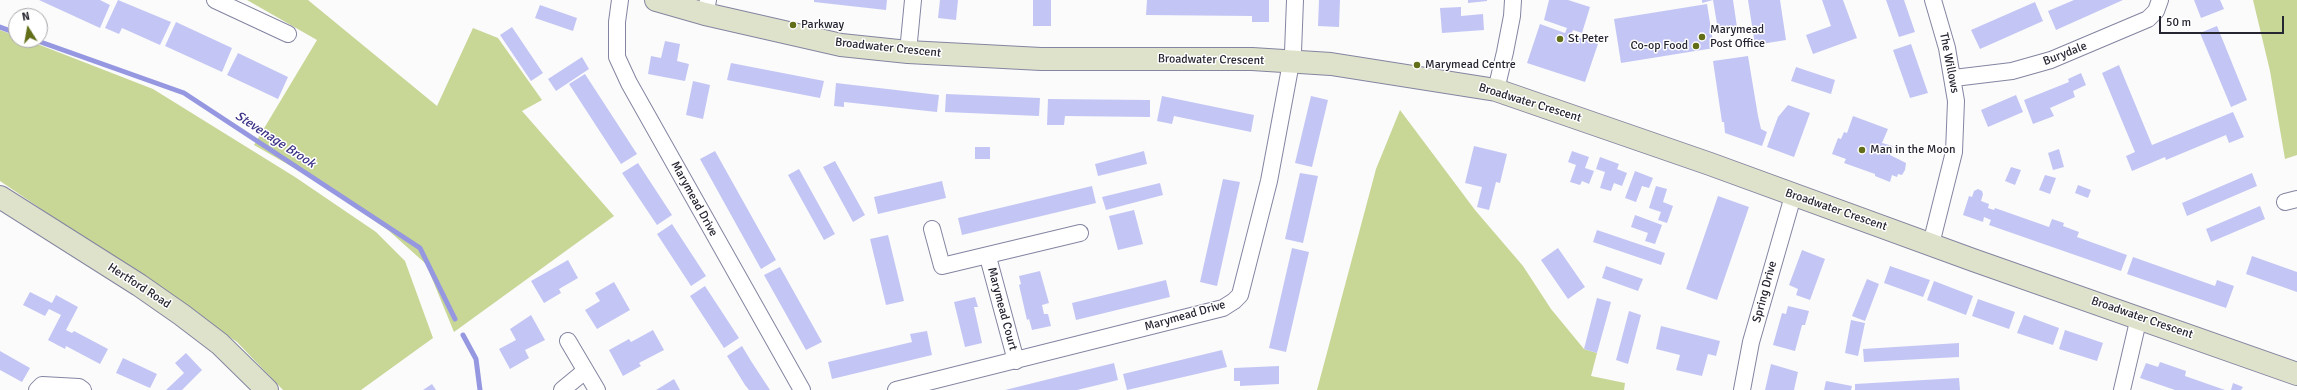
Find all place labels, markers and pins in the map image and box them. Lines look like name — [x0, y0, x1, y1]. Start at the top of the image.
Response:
place label: Parkway — [801, 18, 844, 32]
marker: Parkway — [788, 20, 798, 30]
place label: Marymead Post Office — [1710, 23, 1765, 51]
place label: St Peter — [1568, 32, 1609, 46]
marker: Marymead Post Office — [1697, 32, 1707, 42]
marker: St Peter — [1555, 34, 1565, 44]
place label: Co-op Food — [1630, 39, 1688, 53]
marker: Co-op Food — [1691, 41, 1701, 51]
place label: Marymead Centre — [1425, 58, 1516, 72]
marker: Marymead Centre — [1412, 60, 1422, 70]
place label: Man in the Moon — [1870, 143, 1955, 157]
marker: Man in the Moon — [1857, 145, 1867, 155]

